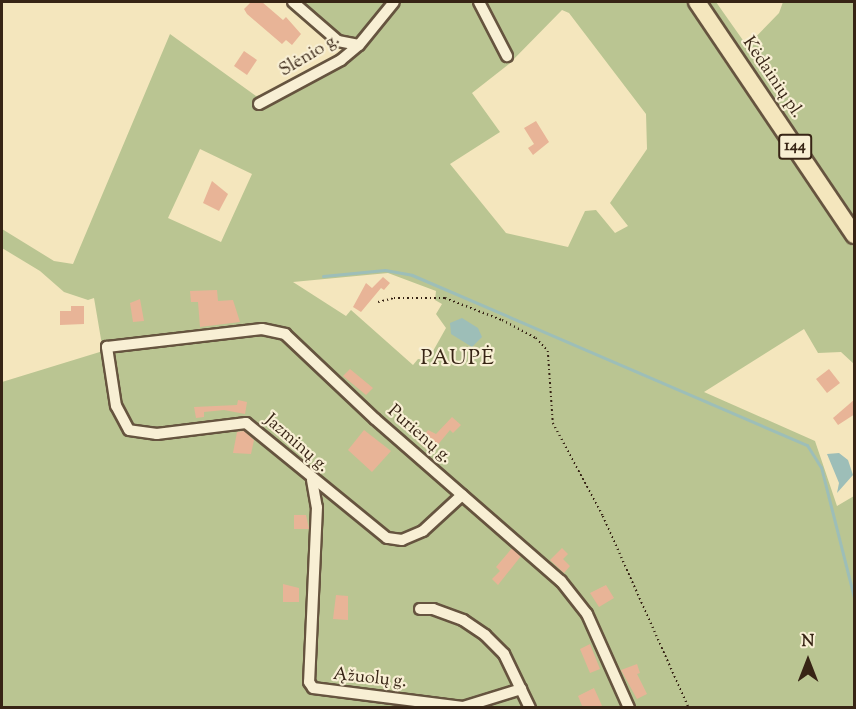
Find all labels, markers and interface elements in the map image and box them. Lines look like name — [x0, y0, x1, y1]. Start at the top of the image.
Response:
street label: Slėnio g. — [276, 30, 344, 82]
street label: Kėdainių pl. — [737, 33, 807, 123]
road number: 144 — [777, 134, 813, 160]
district label: PAUPĖ — [421, 346, 495, 372]
street label: Purienų g. — [382, 401, 456, 469]
street label: Jazminų g. — [259, 410, 333, 478]
north arrow — [778, 631, 838, 691]
text: N — [802, 631, 814, 654]
street label: Ąžuolų g. — [332, 664, 408, 694]

